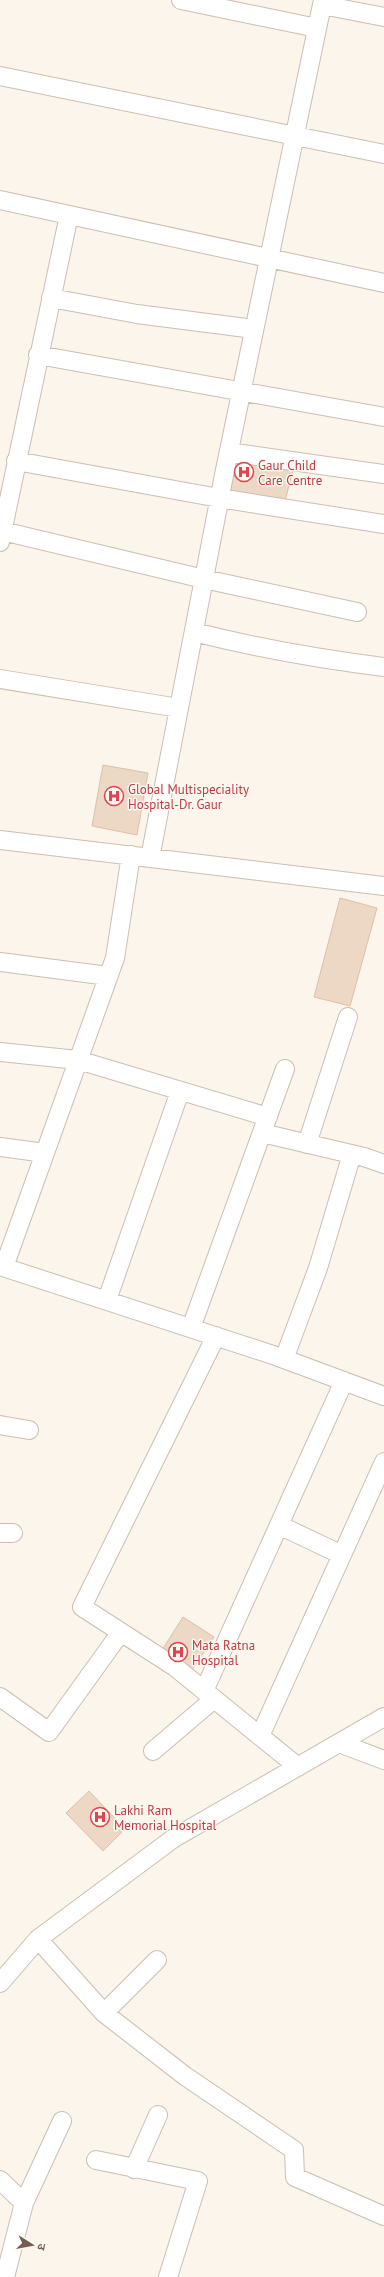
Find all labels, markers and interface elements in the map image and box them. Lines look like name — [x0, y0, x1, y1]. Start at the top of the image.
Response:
place label: Gaur Child Care Centre — [258, 457, 322, 489]
hospital icon: Gaur Child Care Centre — [233, 461, 255, 483]
place label: Global Multispeciality Hospital-Dr. Gaur — [128, 781, 249, 813]
hospital icon: Global Multispeciality Hospital-Dr. Gaur — [103, 785, 125, 807]
place label: Mata Ratna Hospital — [192, 1637, 255, 1669]
hospital icon: Mata Ratna Hospital — [167, 1641, 189, 1663]
place label: Lakhi Ram Memorial Hospital — [114, 1802, 217, 1834]
hospital icon: Lakhi Ram Memorial Hospital — [89, 1806, 111, 1828]
north arrow — [12, 2225, 52, 2265]
text: उ — [34, 2242, 49, 2252]

